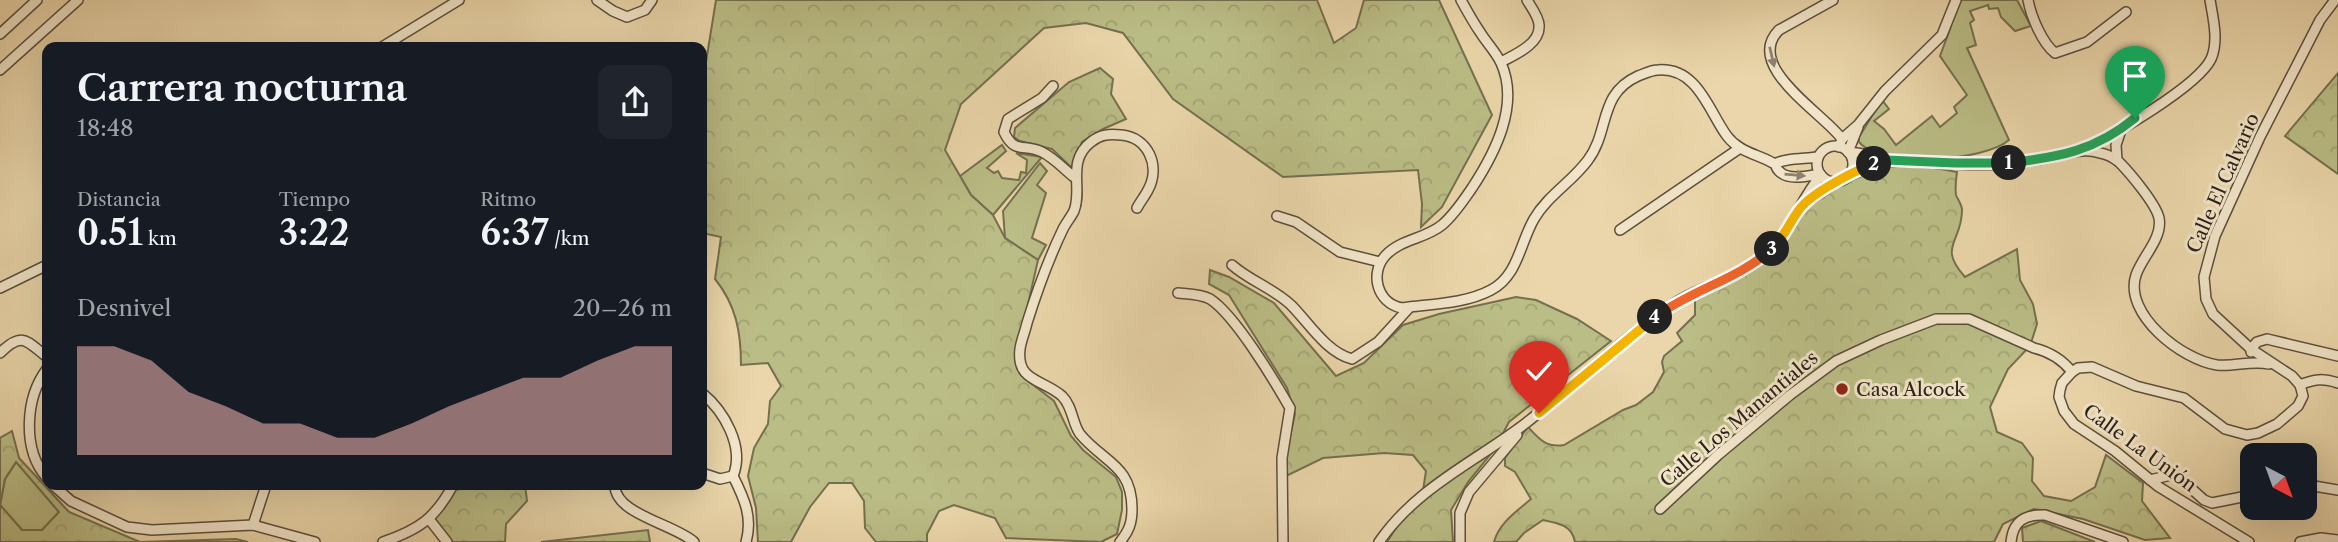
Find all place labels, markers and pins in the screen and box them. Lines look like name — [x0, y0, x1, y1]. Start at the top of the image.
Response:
pin — [2105, 46, 2165, 118]
pin: 2 — [1856, 146, 1892, 182]
pin: 1 — [1992, 146, 2026, 180]
pin: 3 — [1754, 232, 1790, 266]
pin: 4 — [1638, 300, 1672, 334]
pin — [1509, 341, 1569, 413]
place label: Casa Alcock — [1856, 378, 1966, 401]
marker: Casa Alcock — [1834, 381, 1850, 397]

